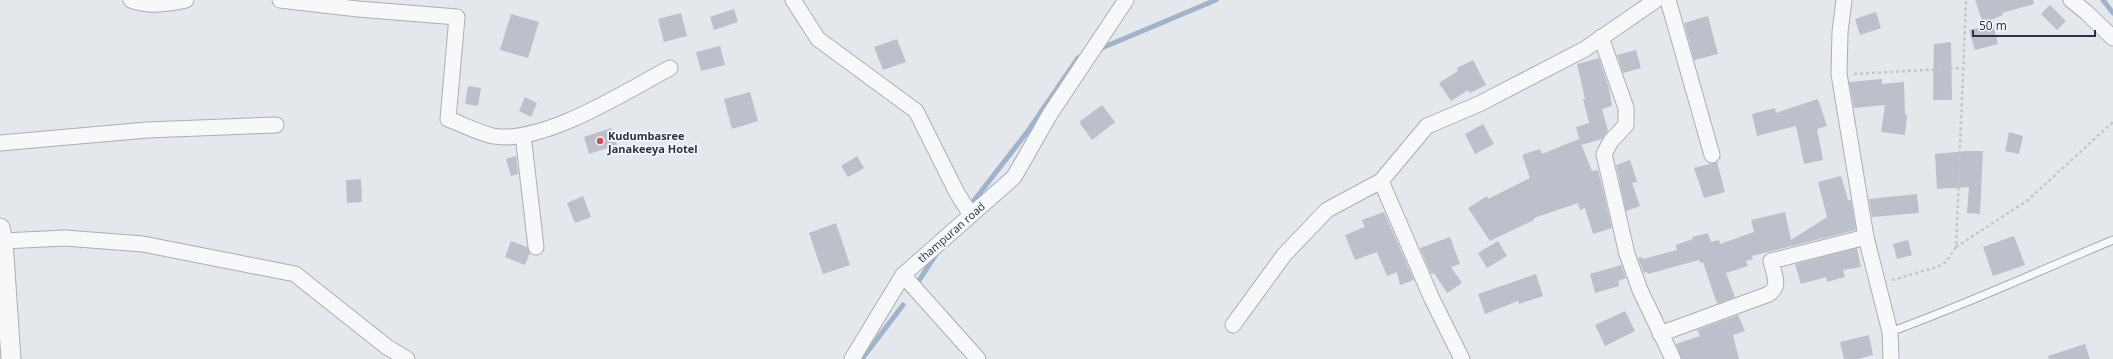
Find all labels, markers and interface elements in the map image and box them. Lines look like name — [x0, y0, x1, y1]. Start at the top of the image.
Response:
scale bar — [1973, 12, 2095, 38]
text: 50 m — [1979, 17, 2007, 34]
place label: Kudumbasree Janakeeya Hotel — [607, 128, 698, 156]
marker: Kudumbasree Janakeeya Hotel — [595, 136, 605, 146]
street label: thampuran road — [914, 199, 988, 265]

